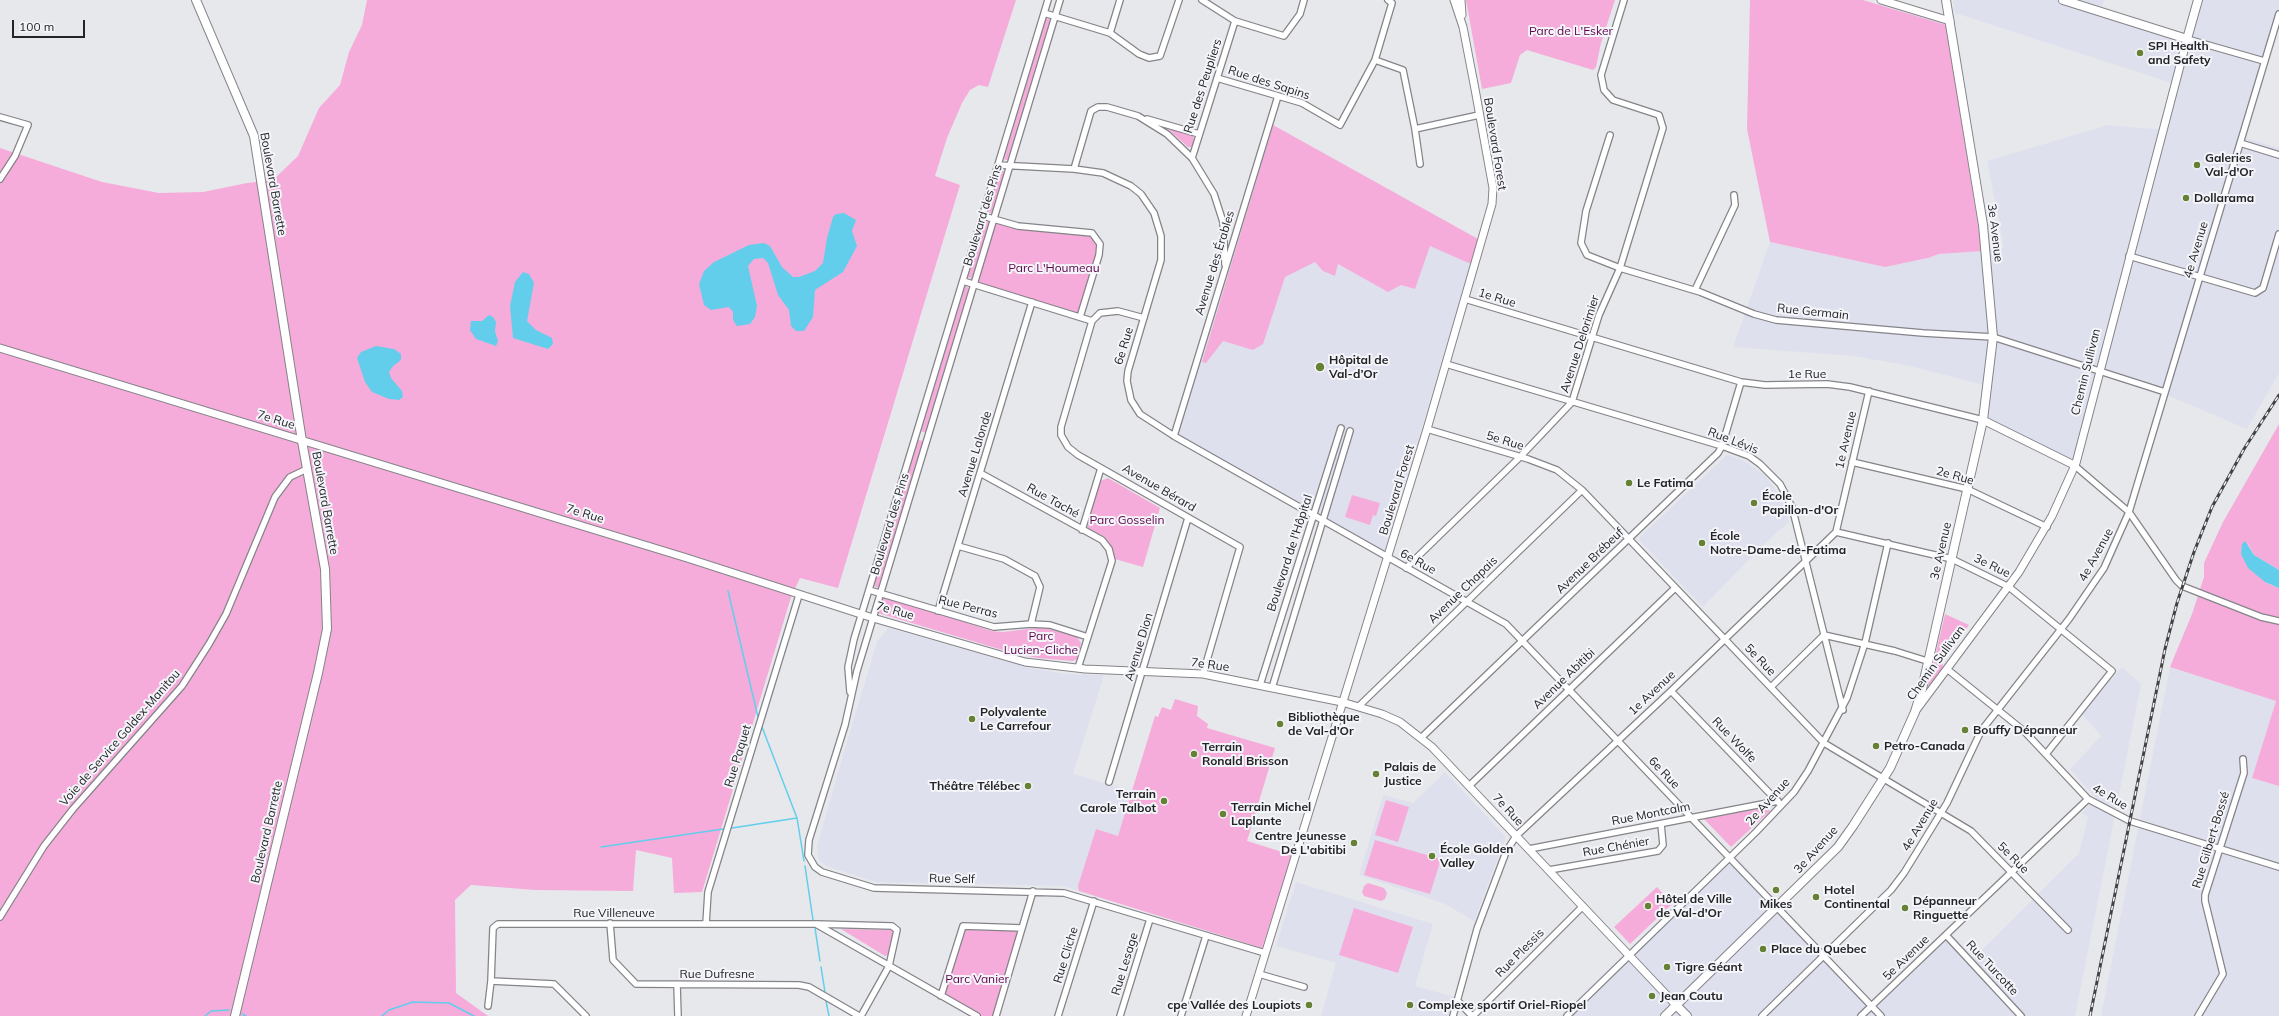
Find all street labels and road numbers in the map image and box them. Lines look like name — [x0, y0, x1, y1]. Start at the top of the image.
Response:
street label: Rue des Peupliers — [1181, 37, 1225, 135]
street label: Rue des Sapins — [1226, 63, 1312, 103]
street label: Boulevard Forest — [1481, 97, 1509, 191]
street label: Boulevard Barrette — [257, 131, 289, 237]
street label: Boulevard des Pins — [961, 162, 1005, 268]
street label: 3e Avenue — [1984, 203, 2006, 263]
street label: Avenue des Érables — [1192, 209, 1238, 317]
street label: 4e Avenue — [2181, 220, 2211, 280]
street label: 1e Rue — [1476, 285, 1518, 311]
street label: Avenue Delorimier — [1557, 293, 1603, 395]
street label: Rue Germain — [1776, 301, 1850, 323]
street label: 6e Rue — [1111, 325, 1137, 367]
street label: Chemin Sullivan — [2068, 327, 2104, 417]
street label: 1e Rue — [1788, 367, 1826, 381]
street label: 7e Rue — [255, 407, 297, 433]
street label: Avenue Lalonde — [955, 409, 995, 499]
street label: 1e Avenue — [1832, 410, 1860, 470]
street label: Rue Lévis — [1706, 425, 1760, 457]
street label: 5e Rue — [1484, 428, 1526, 454]
street label: Boulevard Forest — [1376, 443, 1418, 537]
street label: Boulevard Barrette — [309, 450, 341, 556]
street label: Avenue Bérard — [1120, 461, 1198, 515]
street label: 2e Rue — [1934, 464, 1976, 488]
street label: Boulevard des Pins — [868, 471, 912, 577]
street label: Rue Taché — [1024, 481, 1082, 521]
street label: Boulevard de l'Hôpital — [1264, 493, 1316, 613]
street label: 7e Rue — [564, 501, 606, 527]
street label: 3e Avenue — [1927, 521, 1955, 581]
street label: Avenue Brébeuf — [1553, 525, 1627, 597]
street label: 4e Avenue — [2075, 526, 2117, 584]
street label: 6e Rue — [1398, 546, 1438, 578]
street label: 3e Rue — [1971, 551, 2013, 581]
street label: Avenue Chapais — [1425, 553, 1501, 627]
street label: Rue Perras — [937, 593, 999, 621]
street label: 7e Rue — [874, 599, 916, 623]
street label: Avenue Dion — [1122, 611, 1156, 683]
street label: Chemin Sullivan — [1904, 623, 1968, 703]
street label: 5e Rue — [1741, 641, 1779, 679]
street label: Avenue Abitibi — [1530, 646, 1598, 712]
street label: 7e Rue — [1190, 655, 1230, 675]
street label: Voie de Service Goldex-Manitou — [57, 667, 183, 809]
street label: 1e Avenue — [1626, 668, 1678, 718]
street label: Rue Wolfe — [1709, 714, 1759, 766]
street label: Rue Paquet — [722, 723, 754, 789]
street label: 6e Rue — [1645, 754, 1683, 792]
street label: 2e Avenue — [1743, 775, 1793, 829]
street label: Boulevard Barrette — [248, 779, 286, 885]
street label: 4e Rue — [2090, 781, 2130, 813]
street label: Rue Gilbert-Bossé — [2189, 790, 2233, 890]
street label: 7e Rue — [1490, 791, 1526, 829]
street label: 4e Avenue — [1899, 796, 1941, 854]
street label: Rue Montcalm — [1611, 799, 1691, 829]
street label: 3e Avenue — [1791, 823, 1841, 877]
street label: Rue Chénier — [1582, 834, 1650, 860]
street label: 5e Rue — [1994, 839, 2032, 877]
street label: Rue Self — [929, 871, 975, 887]
street label: Rue Villeneuve — [573, 906, 655, 920]
street label: Rue Cliche — [1051, 925, 1081, 985]
street label: Rue Plessis — [1493, 926, 1547, 980]
street label: Rue Lesage — [1109, 931, 1141, 997]
street label: 5e Avenue — [1880, 932, 1932, 984]
street label: Rue Turcotte — [1963, 938, 2021, 998]
street label: Rue Dufresne — [679, 967, 755, 981]

